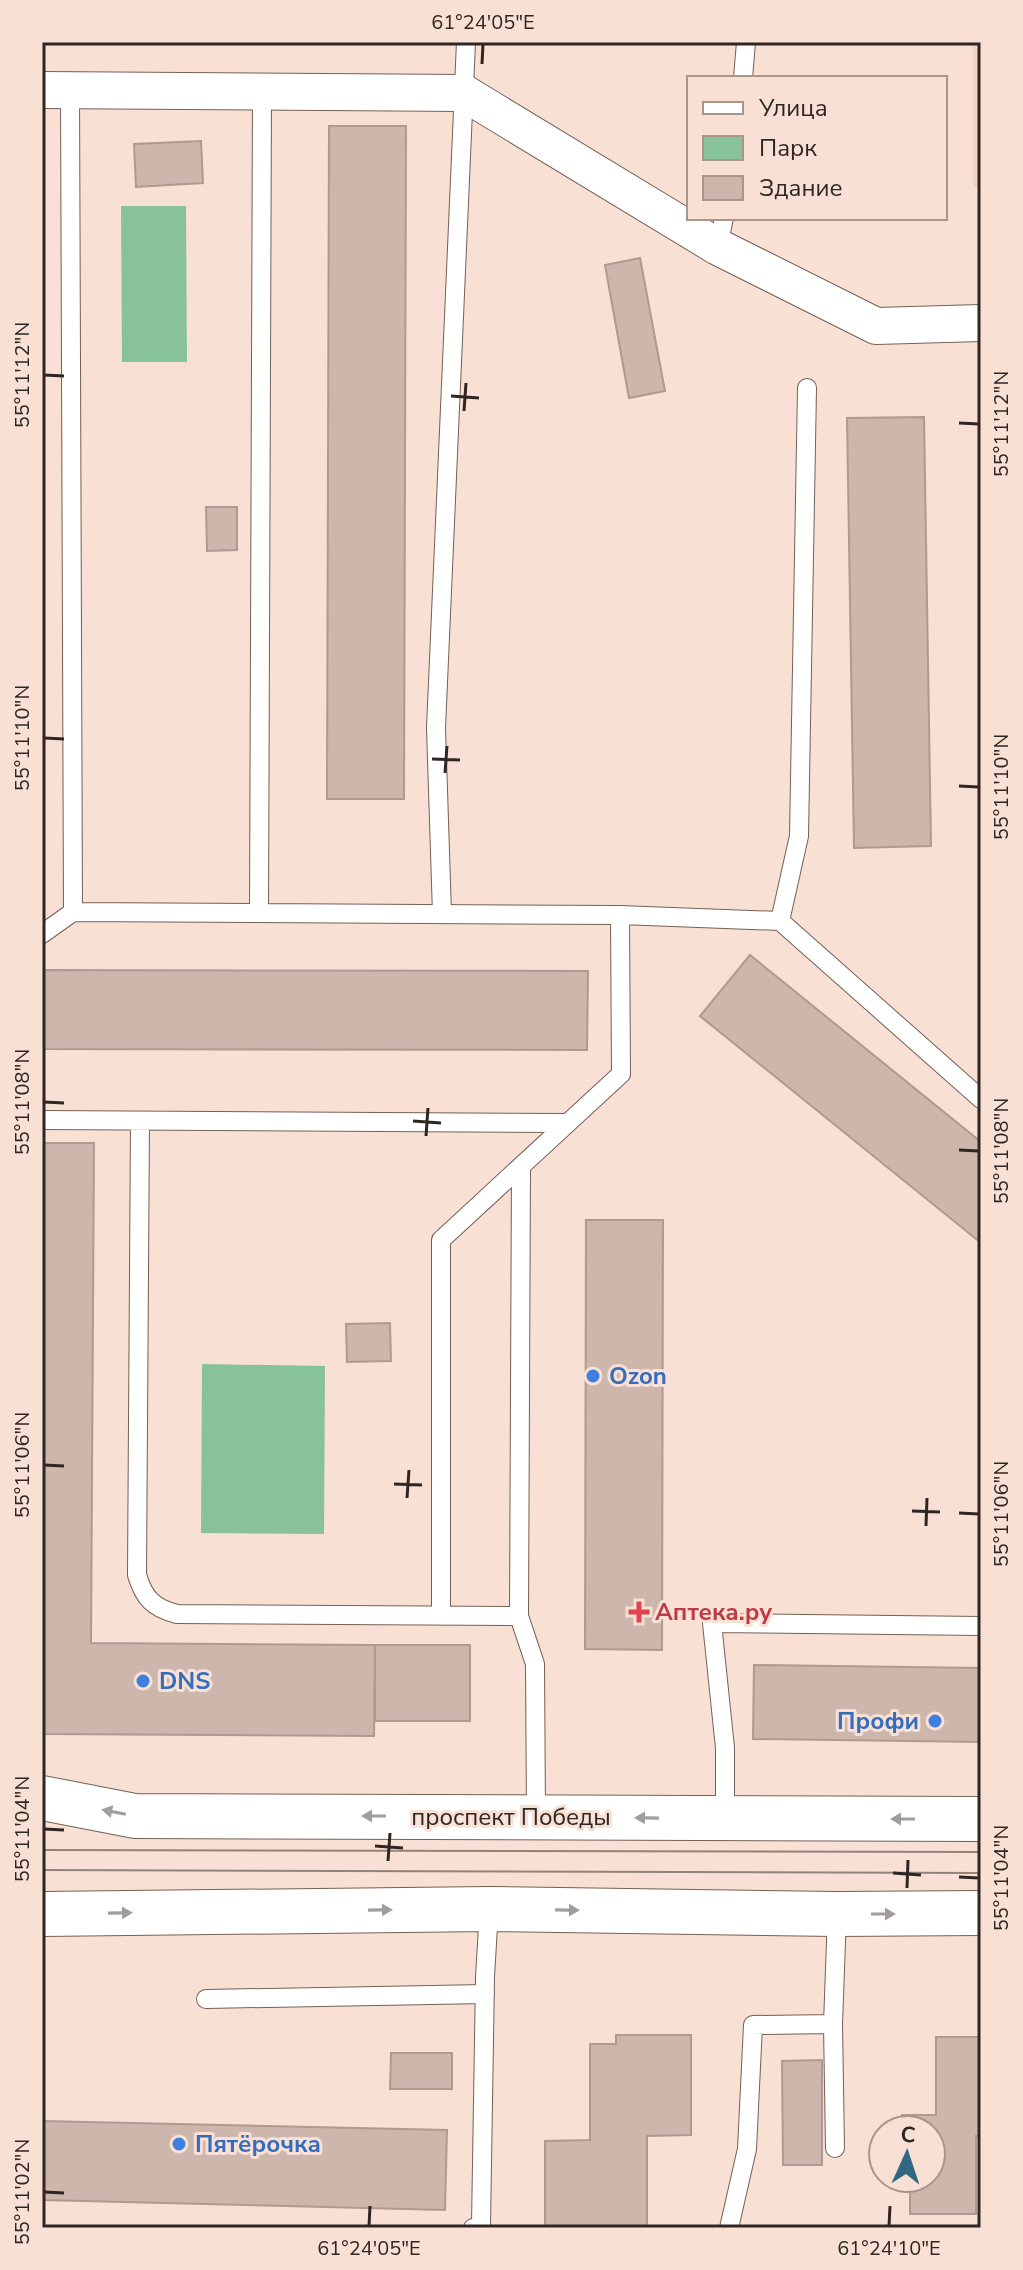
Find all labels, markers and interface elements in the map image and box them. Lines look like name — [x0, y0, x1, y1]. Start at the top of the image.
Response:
text: 61°24'05"E — [431, 9, 535, 36]
legend — [687, 76, 947, 220]
text: Улица — [758, 92, 828, 124]
text: Парк — [759, 132, 817, 164]
text: Здание — [759, 172, 843, 204]
text: 55°11'12"N — [9, 322, 36, 428]
text: 55°11'12"N — [988, 371, 1015, 477]
text: 55°11'10"N — [9, 685, 36, 791]
text: 55°11'10"N — [988, 734, 1015, 840]
text: 55°11'08"N — [9, 1049, 36, 1155]
text: 55°11'08"N — [988, 1098, 1015, 1204]
place label: Ozon — [609, 1360, 667, 1392]
marker: Ozon — [584, 1367, 602, 1385]
text: 55°11'06"N — [9, 1412, 36, 1518]
text: 55°11'06"N — [988, 1461, 1015, 1567]
place label: Аптека.ру — [655, 1596, 772, 1628]
marker: Аптека.ру — [630, 1603, 648, 1621]
place label: DNS — [159, 1665, 210, 1697]
marker: DNS — [134, 1672, 152, 1690]
place label: Профи — [837, 1705, 919, 1737]
marker: Профи — [926, 1712, 944, 1730]
text: 55°11'04"N — [9, 1776, 36, 1882]
street label: проспект Победы — [411, 1801, 611, 1833]
one-way arrow — [102, 1805, 127, 1817]
one-way arrow — [361, 1810, 386, 1822]
one-way arrow — [634, 1811, 659, 1824]
one-way arrow — [890, 1813, 915, 1825]
text: 55°11'04"N — [988, 1825, 1015, 1931]
one-way arrow — [368, 1904, 393, 1916]
one-way arrow — [555, 1904, 580, 1916]
one-way arrow — [108, 1907, 133, 1919]
one-way arrow — [871, 1907, 896, 1920]
north arrow — [867, 2114, 947, 2194]
text: С — [900, 2120, 916, 2150]
place label: Пятёрочка — [195, 2128, 321, 2160]
marker: Пятёрочка — [170, 2135, 188, 2153]
text: 55°11'02"N — [9, 2139, 36, 2245]
text: 61°24'05"E — [317, 2235, 421, 2262]
text: 61°24'10"E — [837, 2235, 941, 2262]

